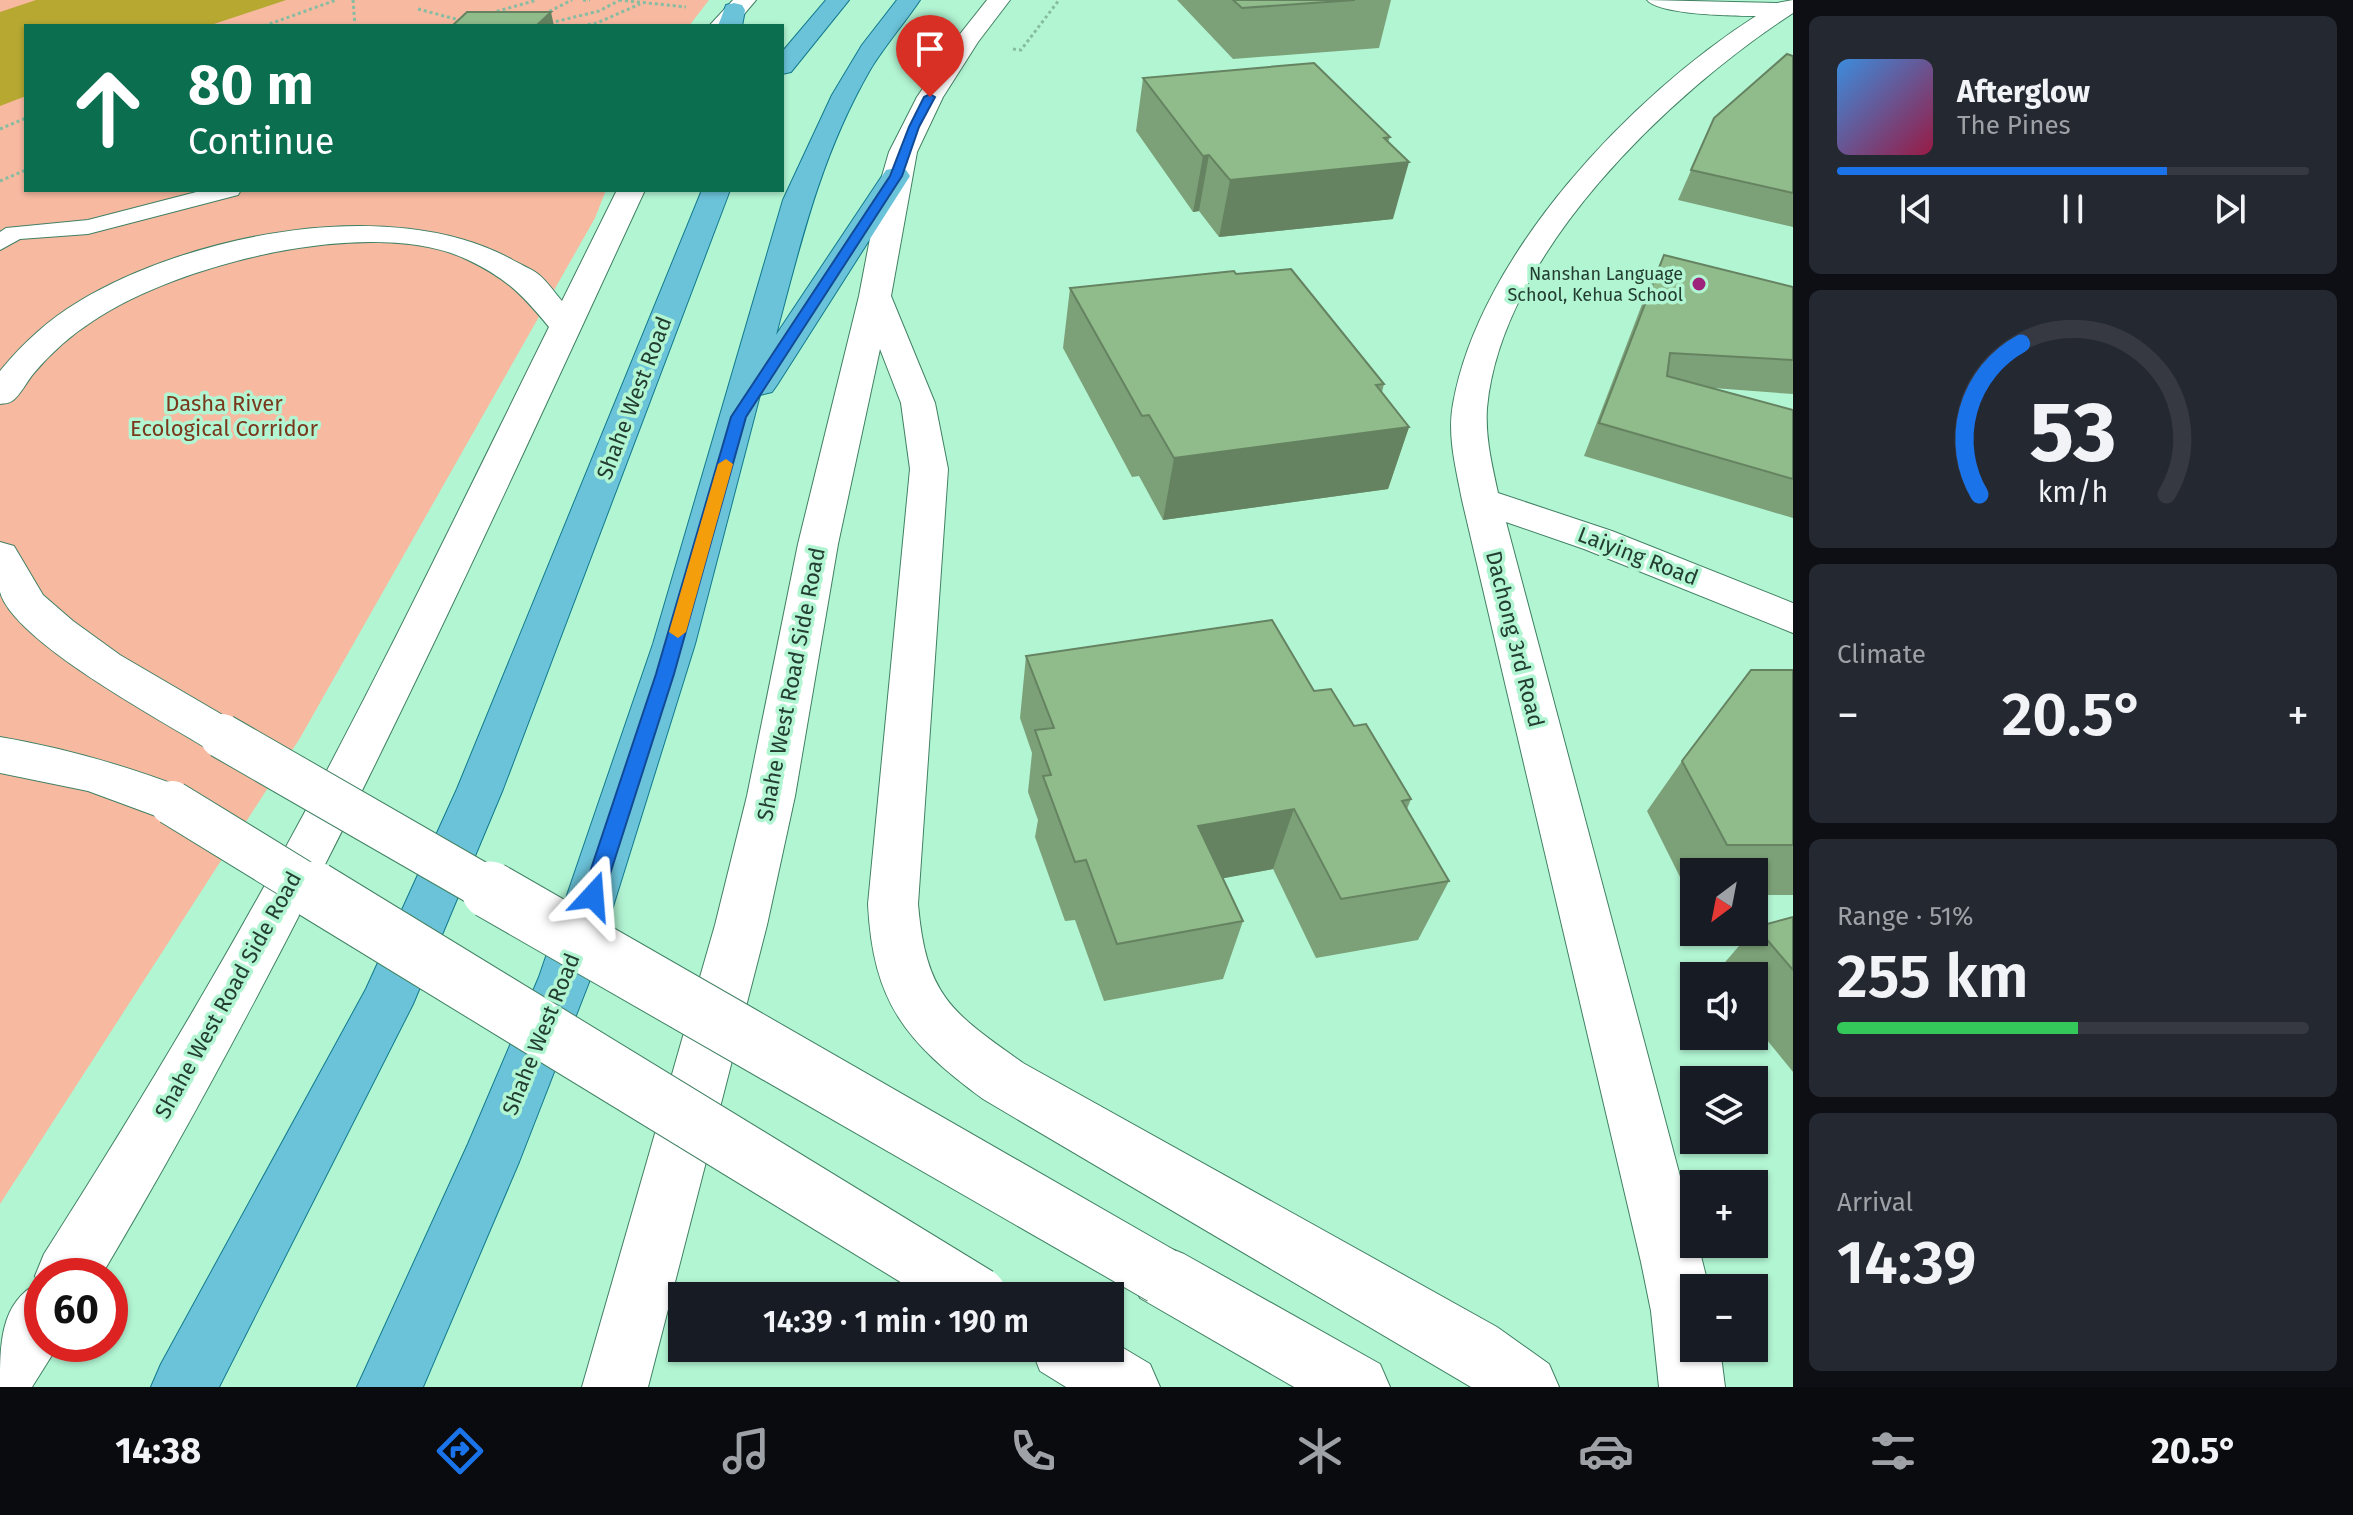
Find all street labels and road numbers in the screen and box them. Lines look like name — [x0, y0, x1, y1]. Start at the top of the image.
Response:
street label: Shahe West Road — [591, 313, 677, 483]
street label: Laiying Road — [1574, 521, 1702, 591]
street label: Shahe West Road Side Road — [751, 545, 831, 823]
street label: Dachong 3rd Road — [1480, 548, 1550, 730]
street label: Shahe West Road Side Road — [149, 867, 307, 1123]
street label: Shahe West Road — [496, 949, 586, 1119]

